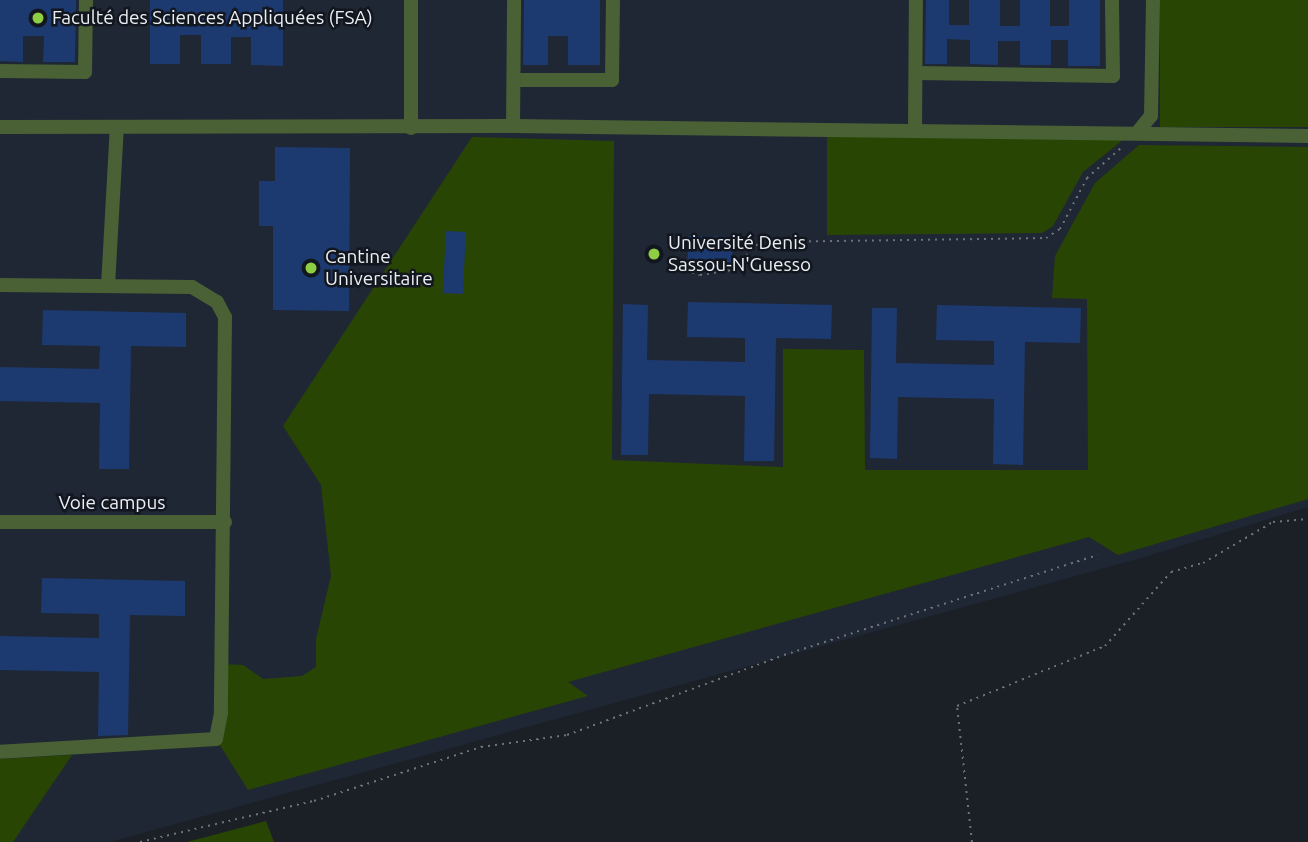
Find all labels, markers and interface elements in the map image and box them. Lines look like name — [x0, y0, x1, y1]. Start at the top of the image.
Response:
place label: Faculté des Sciences Appliquées (FSA) — [52, 7, 373, 29]
marker: Faculté des Sciences Appliquées (FSA) — [30, 10, 46, 26]
place label: Université Denis Sassou-N'Guesso — [668, 232, 811, 276]
place label: Cantine Universitaire — [325, 246, 433, 290]
marker: Université Denis Sassou-N'Guesso — [646, 246, 662, 262]
marker: Cantine Universitaire — [303, 260, 319, 276]
street label: Voie campus — [58, 492, 166, 514]

